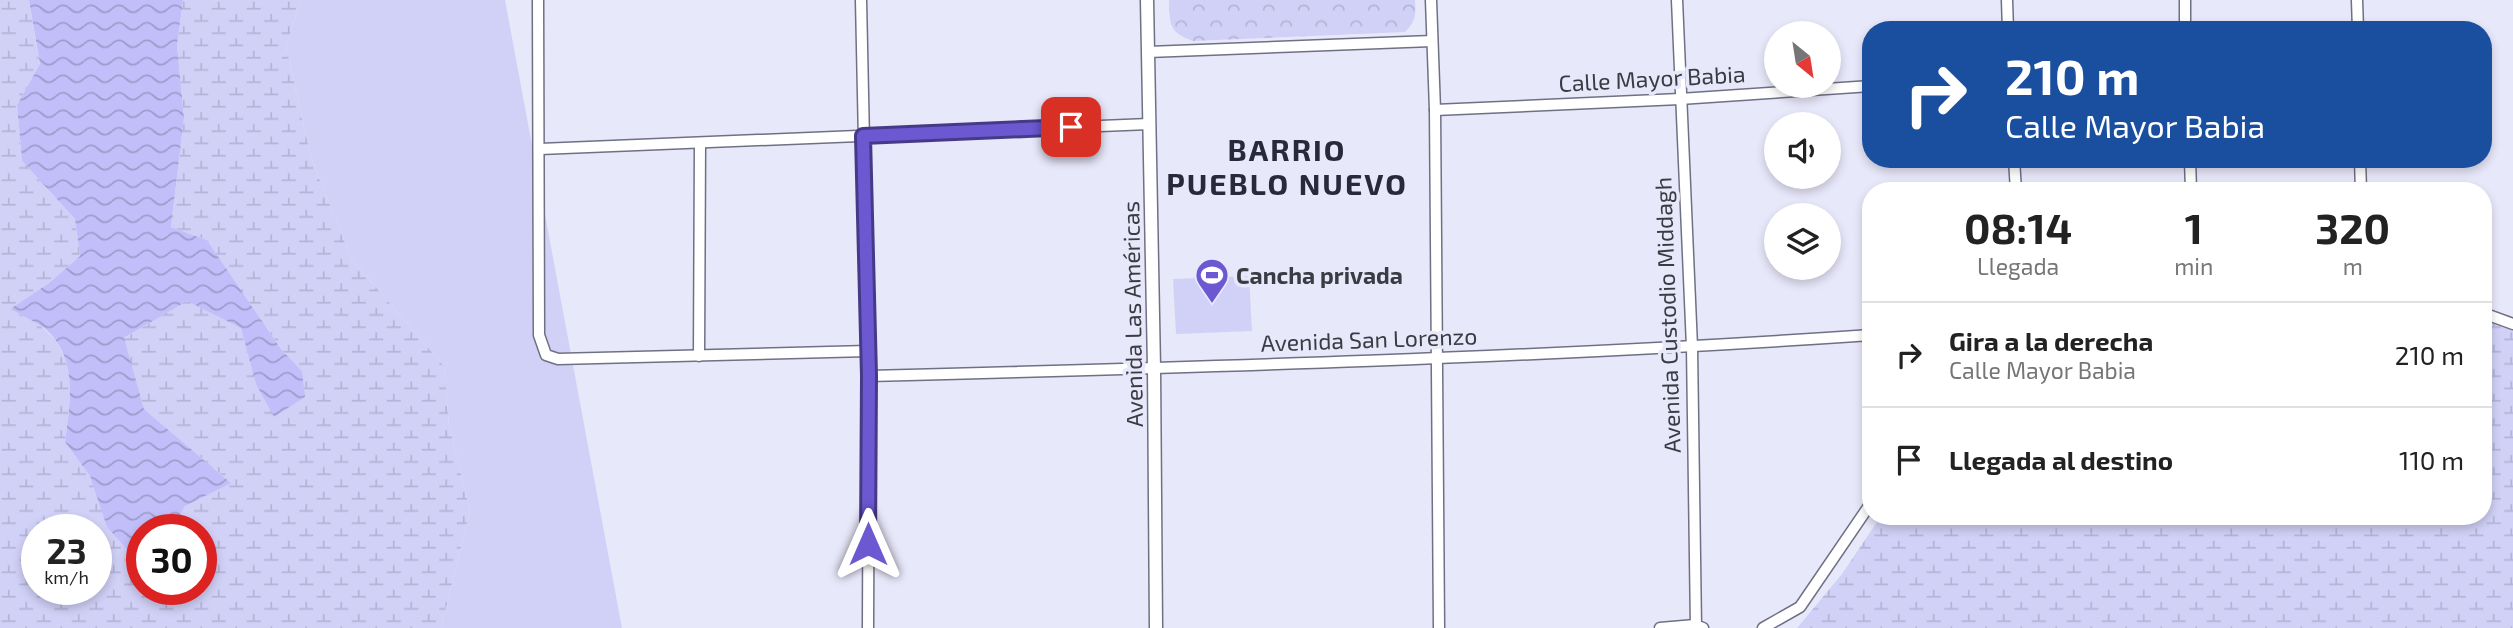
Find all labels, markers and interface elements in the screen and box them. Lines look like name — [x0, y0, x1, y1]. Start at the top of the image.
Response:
north arrow — [1764, 21, 1841, 98]
map controls — [1764, 21, 1841, 280]
text: 210 m — [2005, 46, 2139, 105]
icon: right — [1890, 49, 1981, 140]
street label: Calle Mayor Babia — [1558, 59, 1746, 97]
pin — [1041, 97, 1101, 157]
text: Calle Mayor Babia — [2005, 106, 2265, 144]
icon: arrive — [1052, 108, 1090, 146]
button: sound — [1764, 112, 1841, 189]
district label: BARRIO PUEBLO NUEVO — [1166, 131, 1408, 201]
street label: Avenida Custodio Middagh — [1648, 177, 1686, 453]
street label: Avenida Las Américas — [1116, 201, 1148, 427]
text: 08:14 — [1964, 202, 2072, 252]
text: 1 — [2185, 202, 2203, 252]
text: 320 — [2315, 202, 2390, 252]
button: layers — [1764, 203, 1841, 280]
text: Llegada — [1977, 252, 2059, 280]
text: min — [2174, 252, 2213, 280]
text: m — [2343, 252, 2363, 280]
sports icon: Cancha privada — [1193, 256, 1231, 305]
place label: Cancha privada — [1236, 261, 1403, 289]
street label: Avenida San Lorenzo — [1260, 321, 1478, 357]
text: Gira a la derecha — [1949, 325, 2153, 356]
icon: right — [1890, 336, 1928, 374]
text: 210 m — [2395, 339, 2464, 370]
text: Calle Mayor Babia — [1949, 356, 2136, 384]
icon: arrive — [1890, 441, 1928, 479]
text: Llegada al destino — [1949, 444, 2173, 475]
text: 110 m — [2399, 444, 2464, 475]
position arrow — [831, 507, 905, 581]
speed limit sign: 30 — [126, 514, 217, 605]
text: 23 — [46, 529, 87, 571]
text: km/h — [44, 566, 89, 588]

